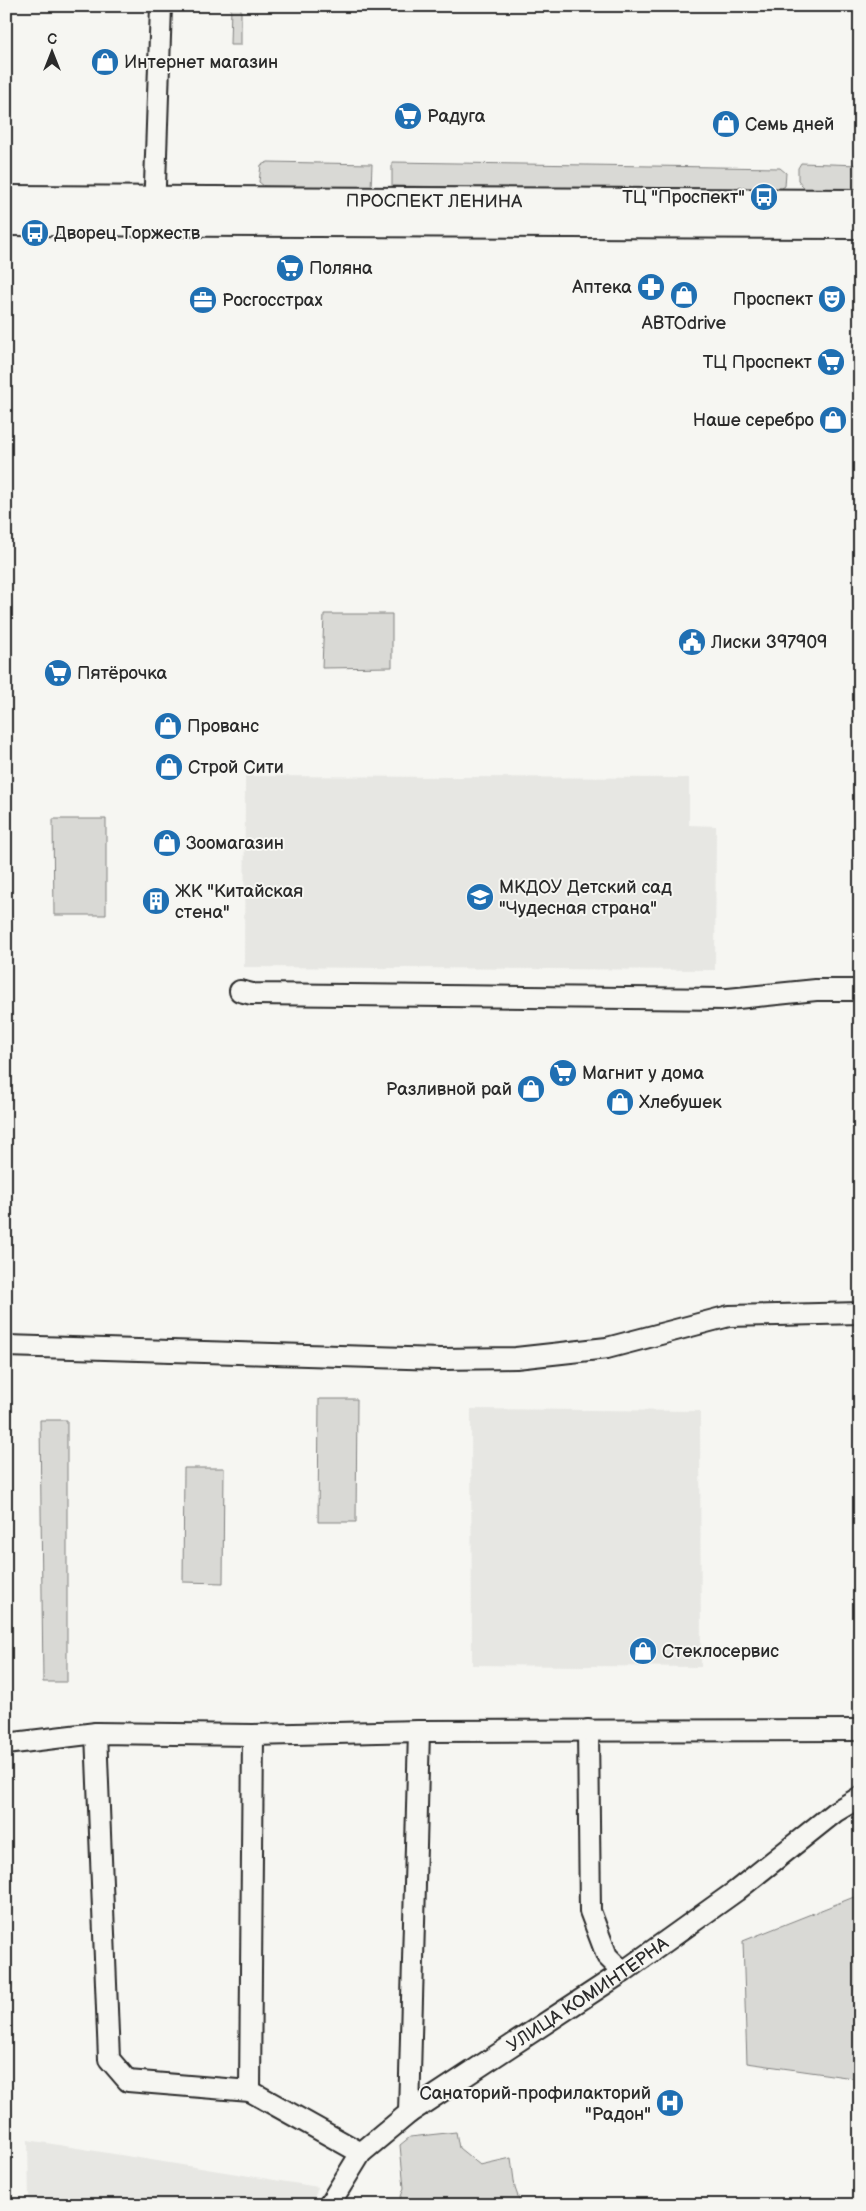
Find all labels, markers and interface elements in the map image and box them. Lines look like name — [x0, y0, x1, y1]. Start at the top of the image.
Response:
north arrow — [28, 28, 78, 78]
text: С — [47, 31, 57, 48]
shop icon: Интернет магазин — [90, 47, 120, 77]
place label: Интернет магазин — [124, 52, 278, 73]
supermarket icon: Радуга — [393, 101, 423, 131]
place label: Радуга — [427, 106, 486, 127]
shop icon: Семь дней — [711, 109, 741, 139]
place label: Семь дней — [745, 114, 834, 135]
bus stop icon: ТЦ "Проспект" — [749, 182, 779, 212]
place label: ТЦ "Проспект" — [622, 187, 745, 208]
street label: ПРОСПЕКТ ЛЕНИНА — [346, 191, 522, 212]
bus stop icon: Дворец Торжеств — [20, 218, 50, 248]
place label: Дворец Торжеств — [54, 223, 201, 244]
supermarket icon: Поляна — [275, 253, 305, 283]
place label: Поляна — [309, 258, 373, 279]
pharmacy icon: Аптека — [636, 272, 666, 302]
place label: Аптека — [571, 277, 632, 298]
shop icon: АВТОdrive — [669, 280, 699, 310]
theatre icon: Проспект — [817, 284, 847, 314]
office icon: Росгосстрах — [188, 285, 218, 315]
place label: Проспект — [733, 289, 814, 310]
place label: Росгосстрах — [222, 290, 323, 311]
place label: АВТОdrive — [641, 313, 726, 334]
supermarket icon: ТЦ Проспект — [816, 347, 846, 377]
place label: ТЦ Проспект — [703, 352, 813, 373]
shop icon: Наше серебро — [818, 405, 848, 435]
place label: Наше серебро — [693, 410, 814, 431]
public building icon: Лиски 397909 — [677, 627, 707, 657]
place label: Лиски 397909 — [710, 632, 828, 653]
supermarket icon: Пятёрочка — [43, 658, 73, 688]
place label: Пятёрочка — [77, 663, 168, 684]
shop icon: Прованс — [153, 711, 183, 741]
place label: Прованс — [187, 716, 259, 737]
shop icon: Строй Сити — [154, 752, 184, 782]
place label: Строй Сити — [188, 757, 284, 778]
shop icon: Зоомагазин — [152, 828, 182, 858]
place label: Зоомагазин — [186, 833, 284, 854]
place label: МКДОУ Детский сад "Чудесная страна" — [499, 877, 672, 919]
place label: ЖК "Китайская стена" — [175, 881, 303, 923]
school or university icon: МКДОУ Детский сад "Чудесная страна" — [465, 882, 495, 912]
building icon: ЖК "Китайская стена" — [141, 886, 171, 916]
supermarket icon: Магнит у дома — [548, 1058, 578, 1088]
place label: Магнит у дома — [582, 1063, 705, 1084]
shop icon: Разливной рай — [516, 1074, 546, 1104]
place label: Разливной рай — [386, 1079, 512, 1100]
shop icon: Хлебушек — [605, 1087, 635, 1117]
place label: Хлебушек — [639, 1092, 722, 1113]
shop icon: Стеклосервис — [628, 1636, 658, 1666]
place label: Стеклосервис — [662, 1641, 779, 1662]
street label: УЛИЦА КОМИНТЕРНА — [503, 1933, 673, 2056]
place label: Санаторий-профилакторий "Радон" — [419, 2083, 651, 2125]
hospital icon: Санаторий-профилакторий "Радон" — [655, 2088, 685, 2118]

